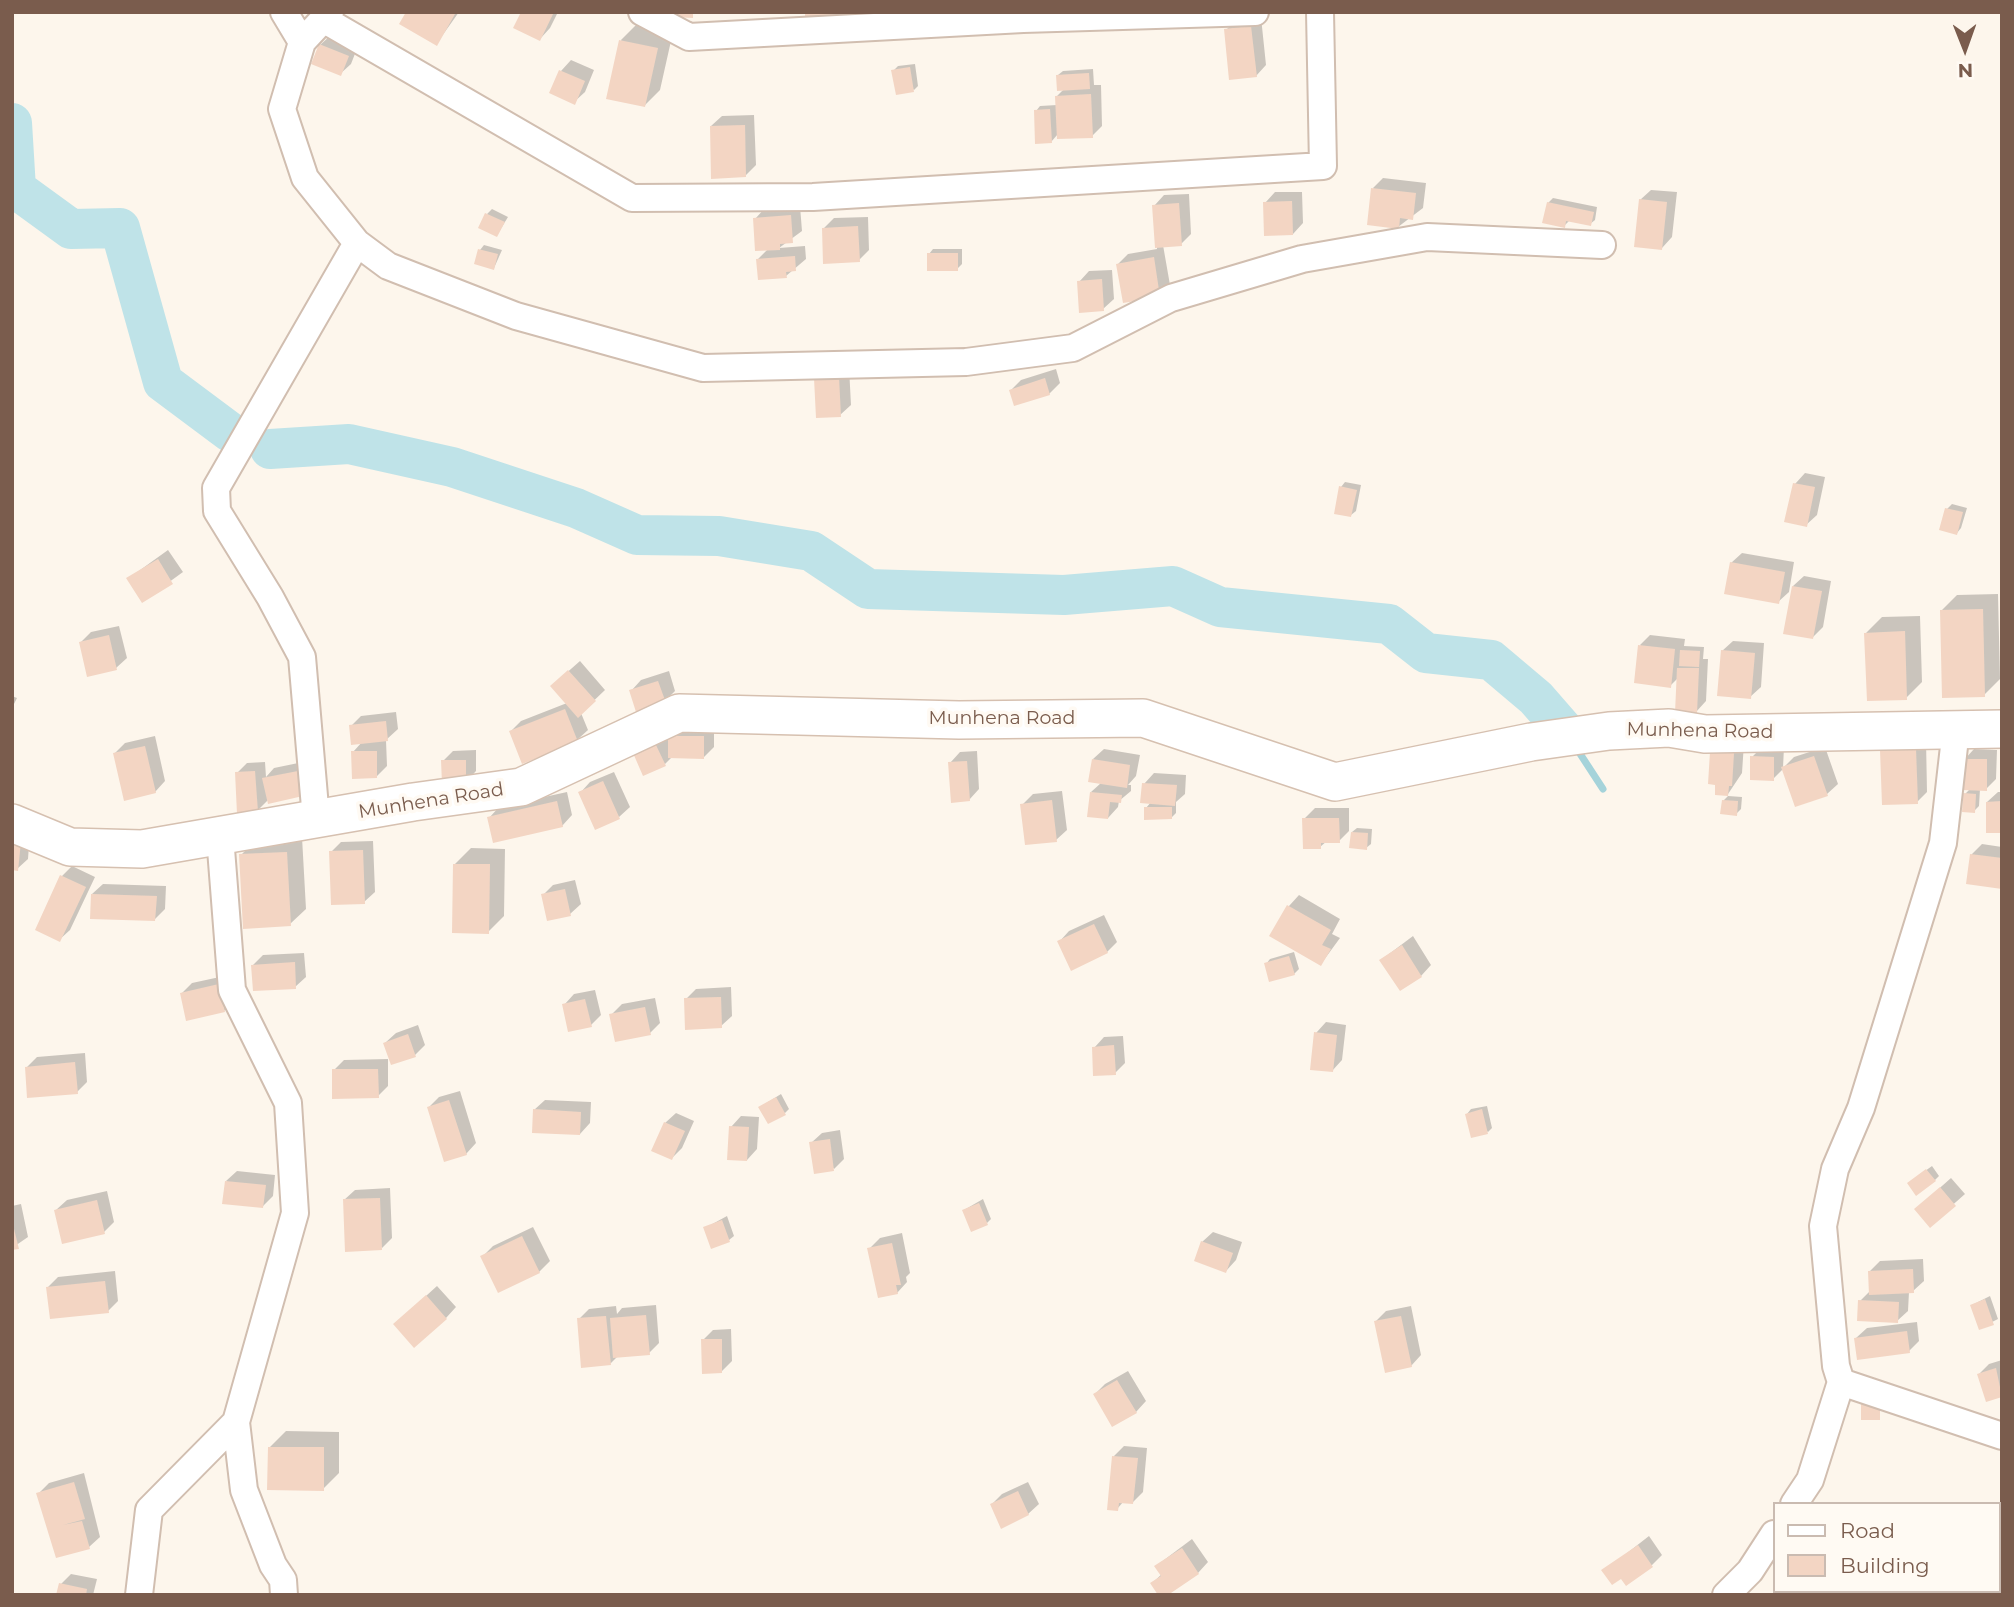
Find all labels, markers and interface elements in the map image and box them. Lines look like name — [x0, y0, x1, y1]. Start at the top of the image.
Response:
north arrow — [1930, 14, 2000, 84]
text: N — [1958, 59, 1973, 82]
street label: Munhena Road — [929, 707, 1075, 729]
street label: Munhena Road — [1626, 718, 1774, 744]
street label: Munhena Road — [357, 778, 505, 824]
legend — [1772, 1502, 2000, 1593]
text: Road — [1840, 1518, 1895, 1543]
text: Building — [1840, 1553, 1930, 1578]

